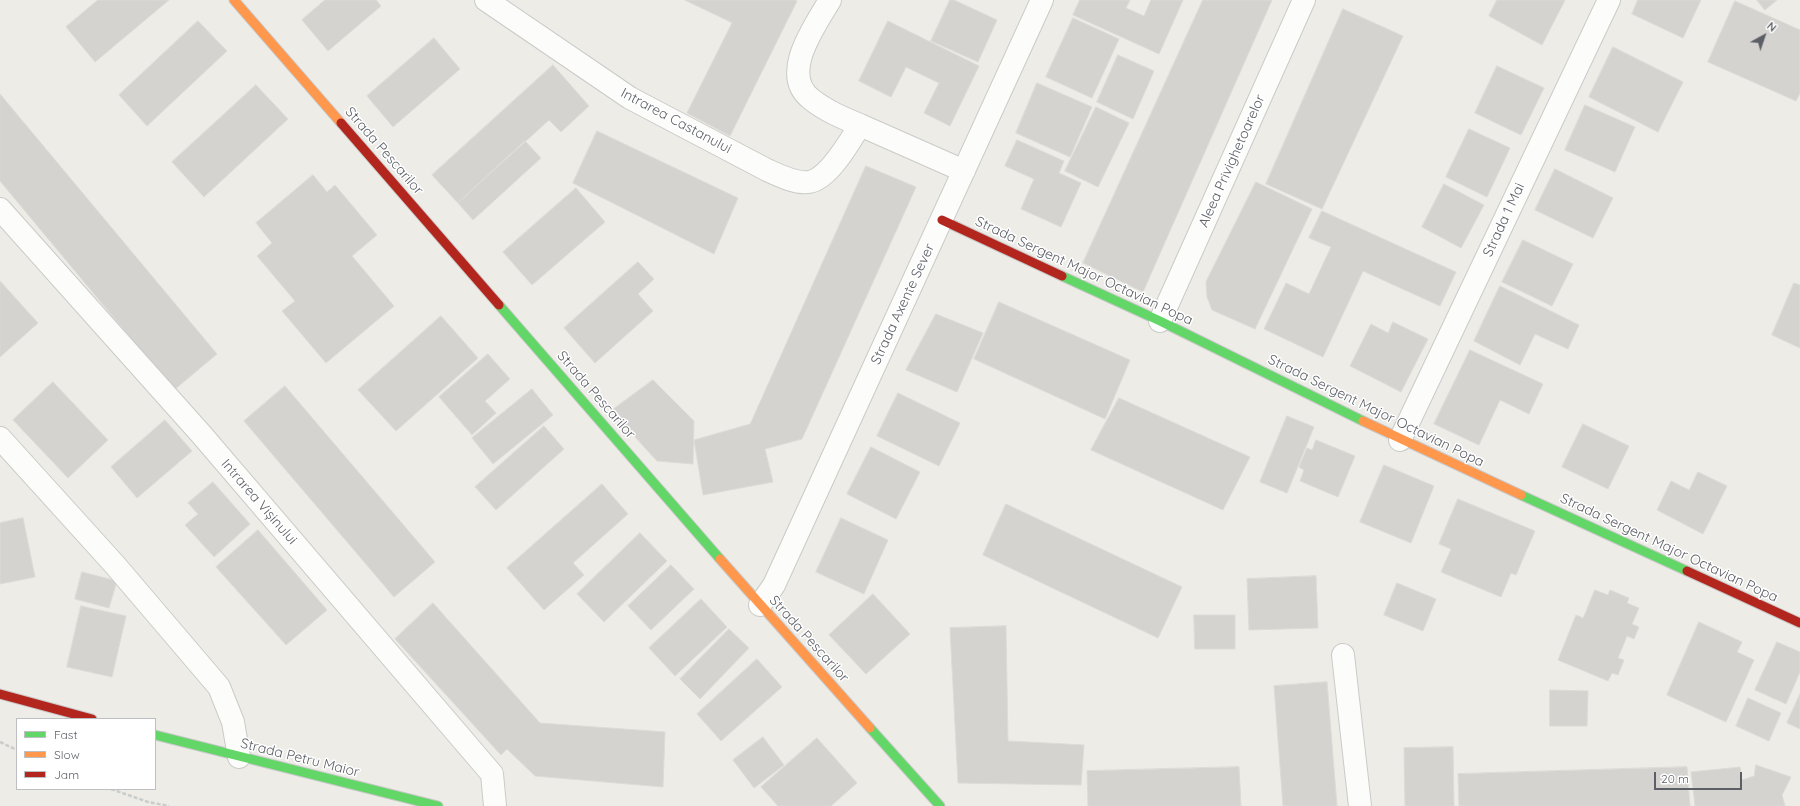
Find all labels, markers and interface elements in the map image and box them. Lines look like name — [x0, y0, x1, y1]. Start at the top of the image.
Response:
north arrow — [1744, 16, 1784, 56]
text: N — [1764, 19, 1779, 35]
street label: Intrarea Castanului — [618, 85, 734, 157]
street label: Aleea Privighetoarelor — [1195, 92, 1269, 230]
street label: Strada Pescarilor — [341, 104, 427, 198]
street label: Strada 1 Mai — [1480, 181, 1528, 259]
street label: Strada Sergent Major Octavian Popa — [973, 213, 1195, 329]
street label: Strada Axente Sever — [868, 241, 938, 367]
street label: Strada Pescarilor — [553, 348, 639, 442]
street label: Strada Sergent Major Octavian Popa — [1265, 351, 1487, 471]
street label: Intrarea Vișinului — [217, 456, 301, 548]
street label: Strada Sergent Major Octavian Popa — [1558, 490, 1780, 606]
street label: Strada Pescarilor — [766, 592, 852, 686]
legend — [16, 718, 156, 790]
text: Fast — [54, 727, 78, 742]
street label: Strada Petru Maior — [239, 735, 361, 781]
text: Slow — [54, 747, 80, 762]
scale bar — [1656, 764, 1744, 790]
text: Jam — [54, 767, 79, 782]
text: 20 m — [1661, 771, 1689, 786]

